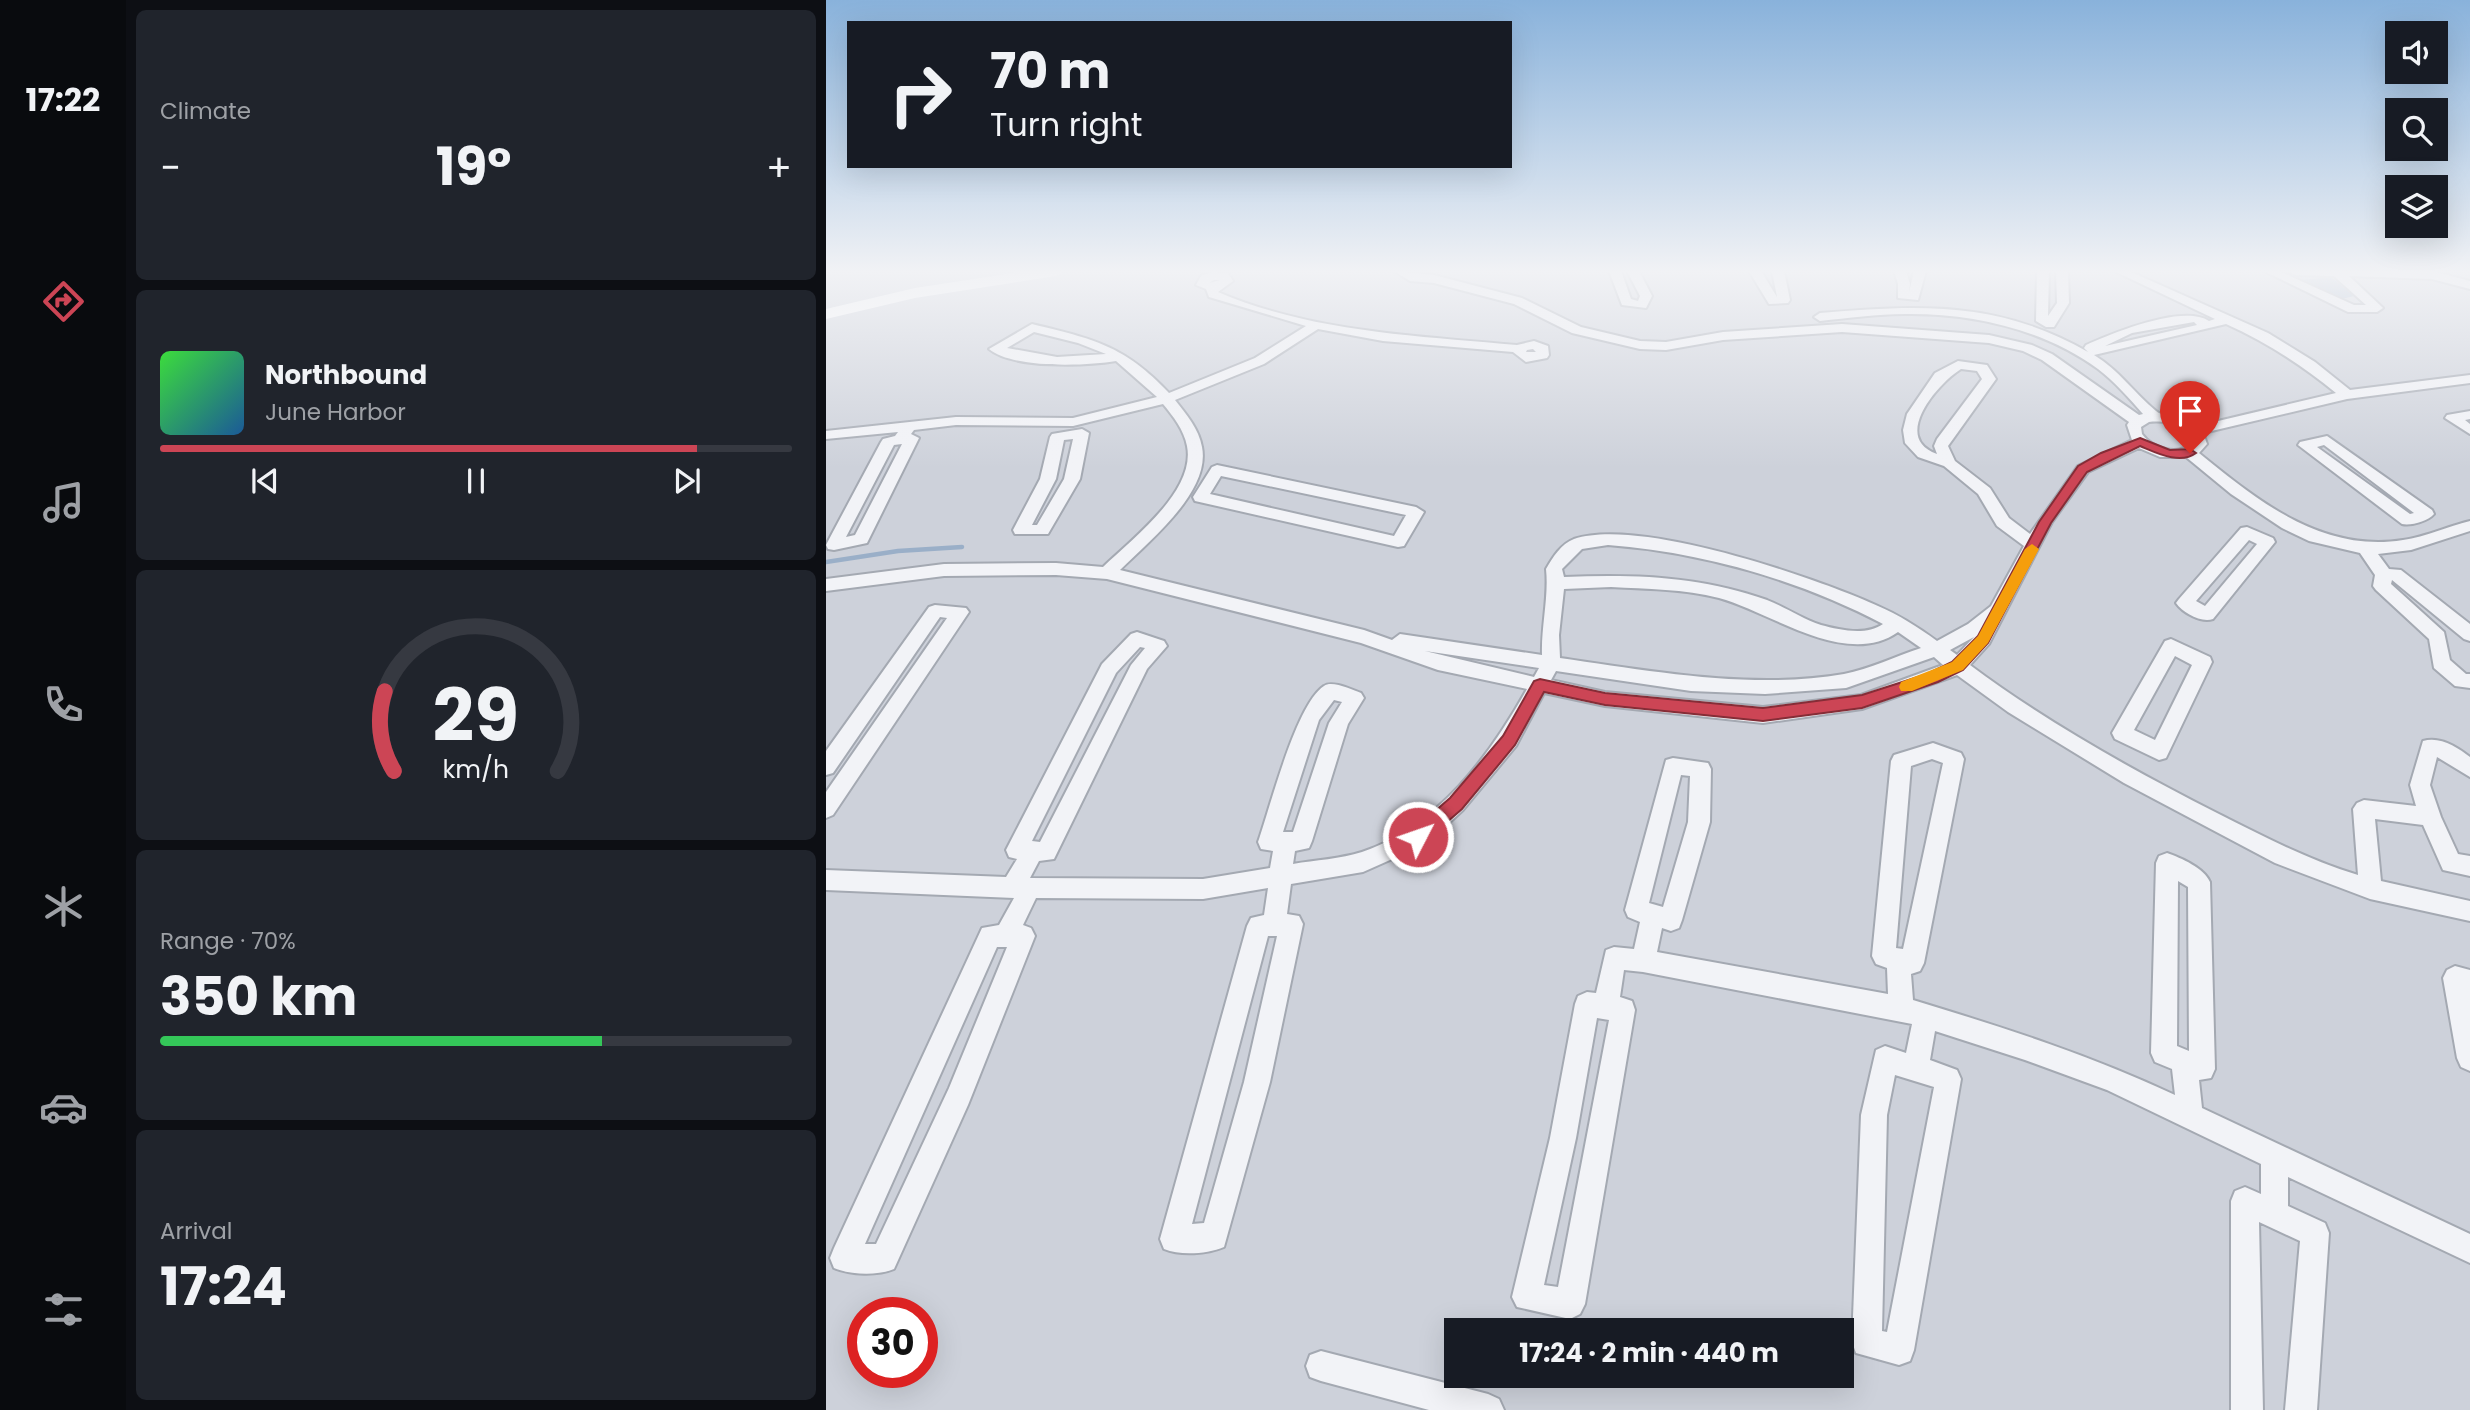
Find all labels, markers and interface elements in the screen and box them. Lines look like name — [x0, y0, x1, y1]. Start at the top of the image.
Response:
map controls — [2385, 21, 2448, 238]
button: sound — [2385, 21, 2448, 84]
text: 70 m — [990, 37, 1110, 105]
icon: right — [875, 49, 966, 140]
text: 17:22 — [26, 77, 100, 122]
text: Climate — [160, 95, 251, 127]
button: search — [2385, 98, 2448, 161]
text: Turn right — [990, 102, 1142, 147]
text: 19° — [436, 130, 511, 203]
text: − — [160, 141, 181, 194]
text: + — [766, 141, 792, 194]
button: layers — [2385, 175, 2448, 238]
icon: directions — [39, 277, 88, 326]
text: Northbound — [265, 357, 427, 393]
pin — [2160, 381, 2220, 453]
icon: arrive — [2171, 392, 2209, 430]
text: June Harbor — [265, 396, 406, 428]
icon: previous — [246, 462, 284, 500]
icon: pause — [457, 462, 495, 500]
icon: next — [668, 462, 706, 500]
icon: music — [39, 478, 88, 527]
text: 29 — [433, 665, 519, 766]
icon: phone — [39, 680, 88, 729]
text: km/h — [443, 752, 509, 787]
position arrow — [1381, 800, 1455, 874]
icon: climate — [39, 882, 88, 931]
text: Range · 70% — [160, 925, 296, 957]
text: 350 km — [160, 960, 357, 1033]
icon: car — [39, 1083, 88, 1132]
text: Arrival — [160, 1215, 232, 1247]
text: 17:24 — [160, 1250, 287, 1323]
icon: filters — [39, 1285, 88, 1334]
speed limit sign: 30 — [847, 1297, 938, 1388]
text: 17:24 · 2 min · 440 m — [1519, 1335, 1779, 1371]

